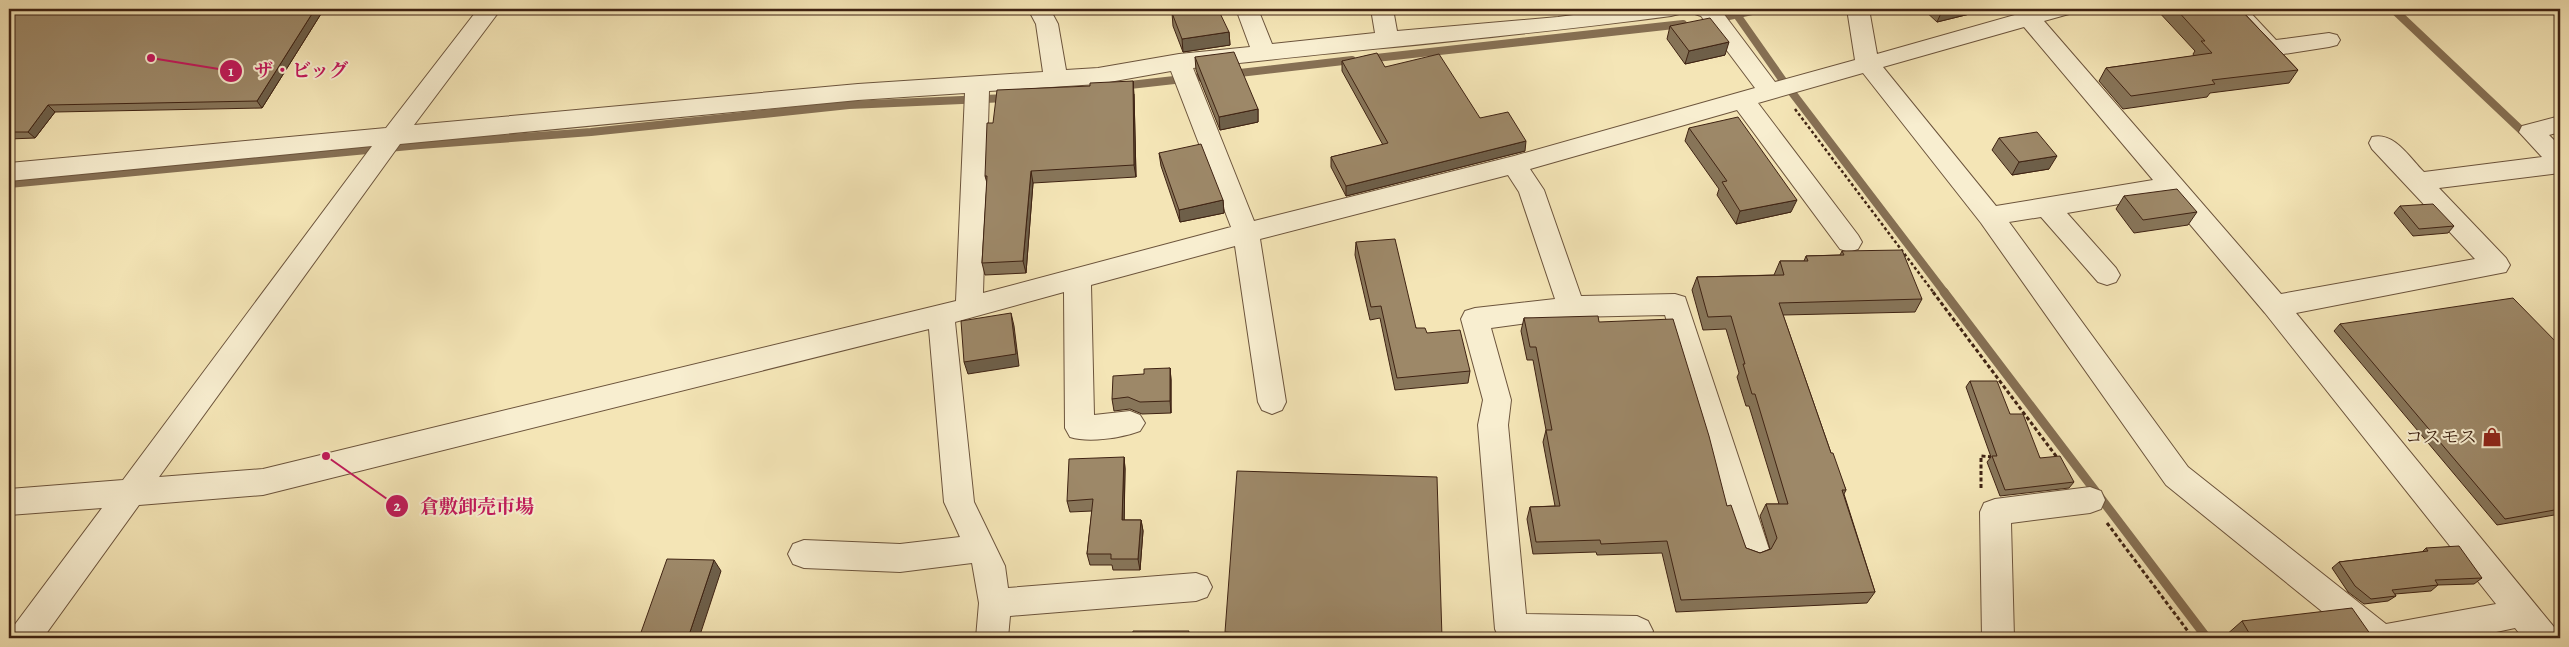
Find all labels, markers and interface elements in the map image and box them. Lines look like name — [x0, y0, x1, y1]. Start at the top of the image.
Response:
callout: ザ・ビッグ — [218, 54, 358, 88]
text: ザ・ビッグ — [254, 58, 349, 84]
text: 1 — [228, 61, 234, 81]
place label: コスモス — [2405, 425, 2477, 449]
shop icon: コスモス — [2481, 426, 2503, 448]
callout: 倉敷卸売市場 — [385, 489, 544, 523]
text: 倉敷卸売市場 — [420, 494, 534, 520]
text: 2 — [393, 496, 401, 516]

